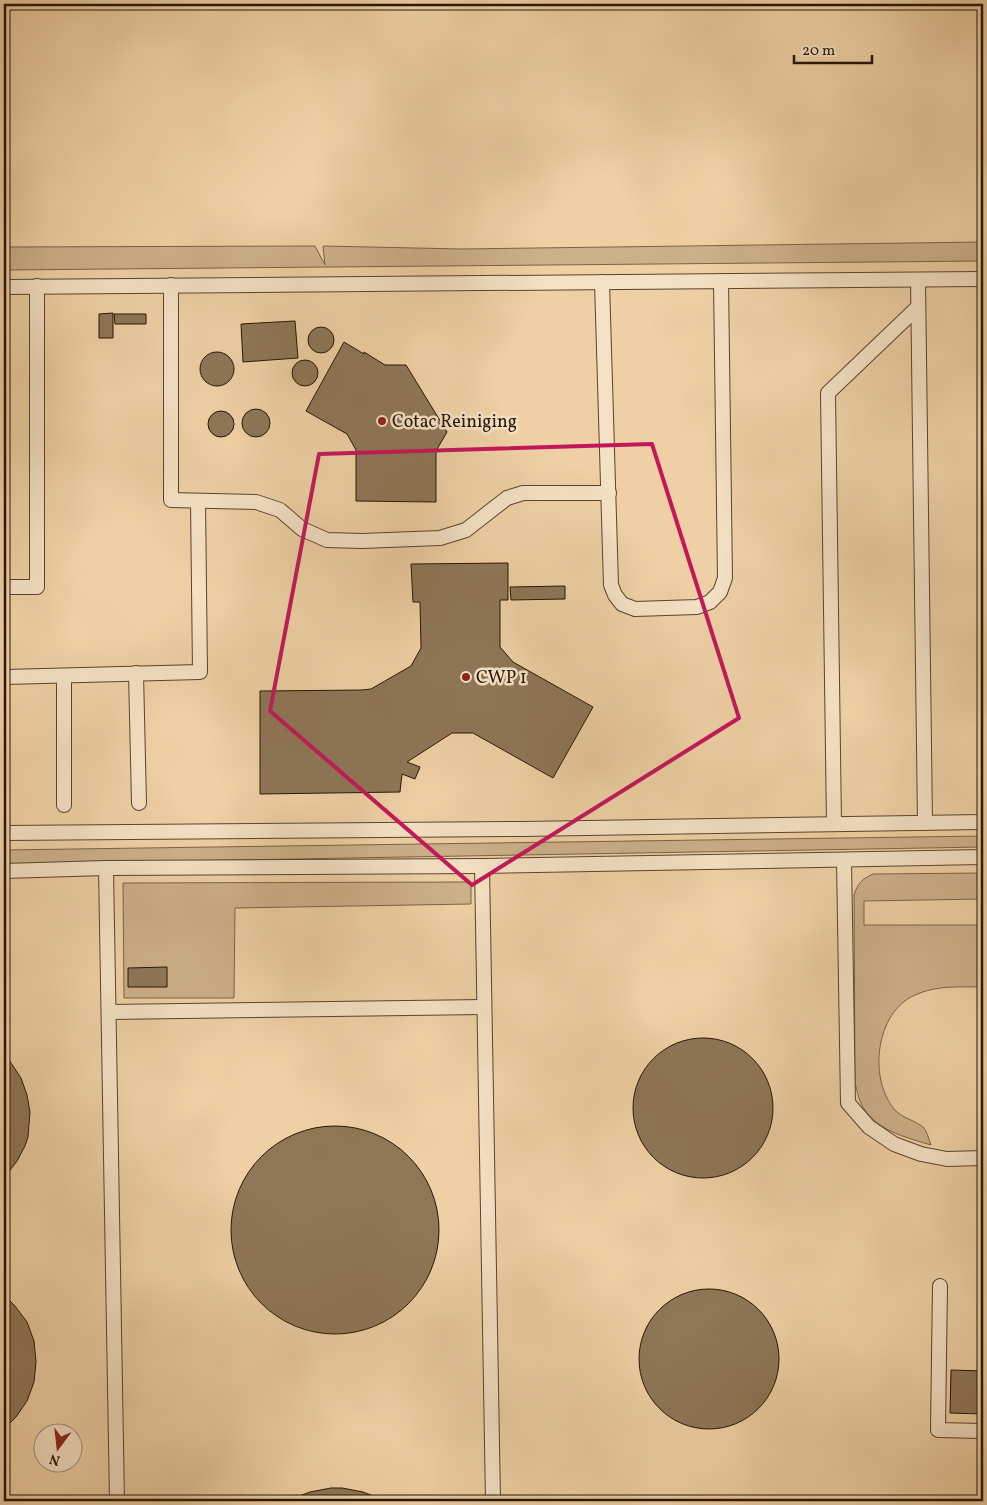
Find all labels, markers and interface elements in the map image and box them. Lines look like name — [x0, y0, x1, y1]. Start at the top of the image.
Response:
scale bar — [794, 32, 872, 64]
text: 20 m — [802, 41, 835, 62]
place label: Cotac Reiniging — [392, 410, 517, 435]
marker: Cotac Reiniging — [376, 415, 388, 427]
place label: CWP 1 — [476, 666, 527, 691]
marker: CWP 1 — [460, 671, 472, 683]
north arrow — [32, 1422, 82, 1472]
text: N — [48, 1449, 62, 1470]

